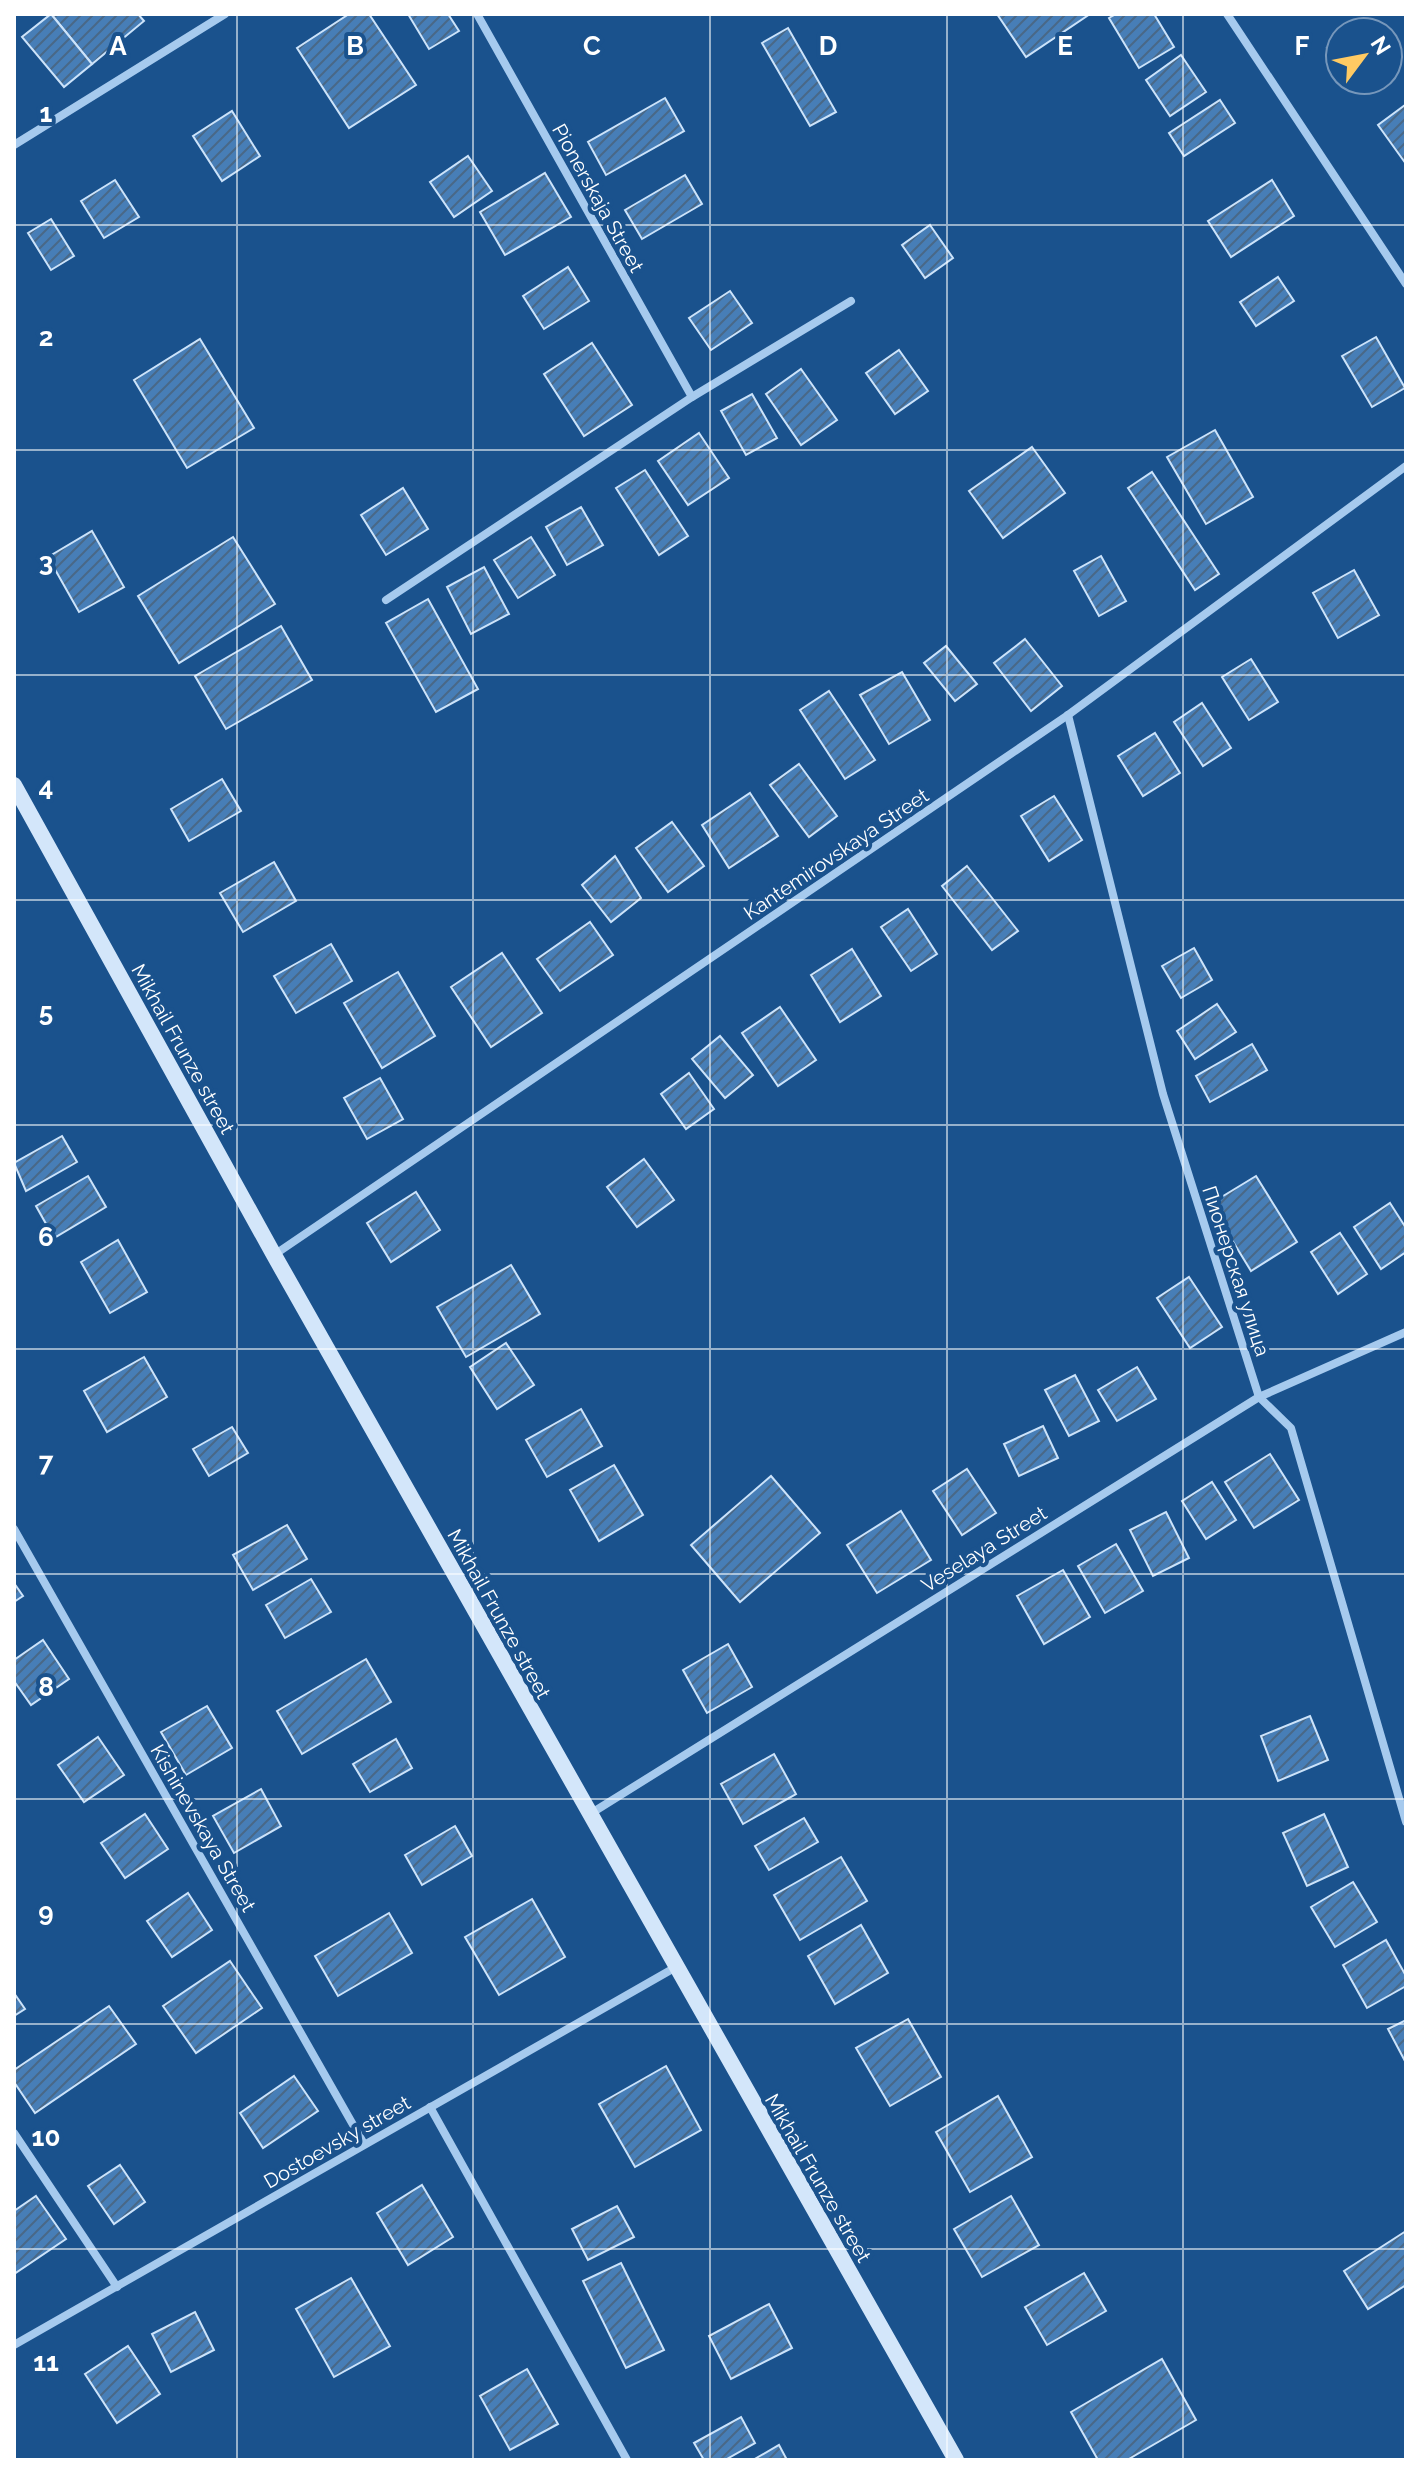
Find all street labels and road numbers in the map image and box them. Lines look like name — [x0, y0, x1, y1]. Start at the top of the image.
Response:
street label: Pionerskaja Street — [547, 120, 649, 277]
street label: Kantemirovskaya Street — [739, 783, 933, 925]
street label: Mikhail Frunze street — [126, 960, 240, 1138]
street label: Пионерская улица — [1197, 1183, 1275, 1359]
street label: Veselaya Street — [917, 1501, 1051, 1597]
street label: Mikhail Frunze street — [442, 1525, 556, 1703]
street label: Kishinevskaya Street — [145, 1740, 261, 1916]
street label: Mikhail Frunze street — [760, 2089, 876, 2267]
street label: Dostoevsky street — [260, 2090, 415, 2194]

